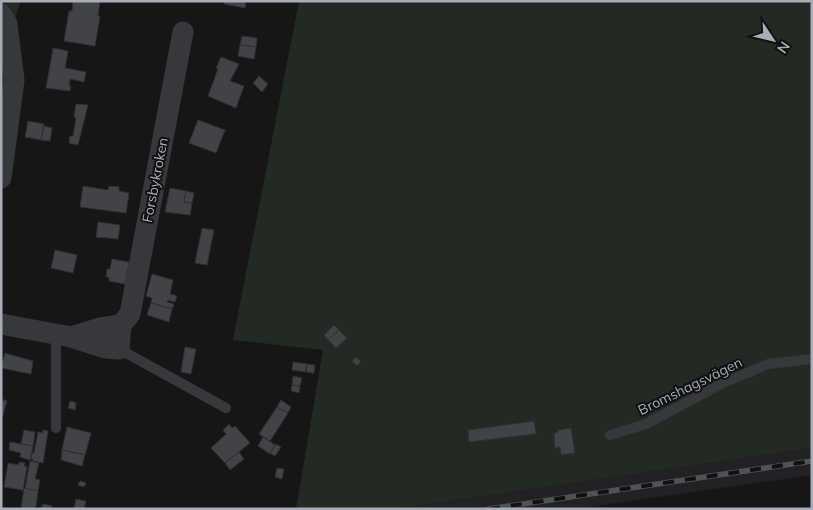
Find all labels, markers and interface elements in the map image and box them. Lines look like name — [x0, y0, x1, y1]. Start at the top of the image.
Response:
north arrow — [748, 15, 798, 65]
text: N — [773, 38, 794, 57]
street label: Forsbykroken — [138, 136, 172, 224]
street label: Bromshagsvägen — [635, 353, 745, 419]

